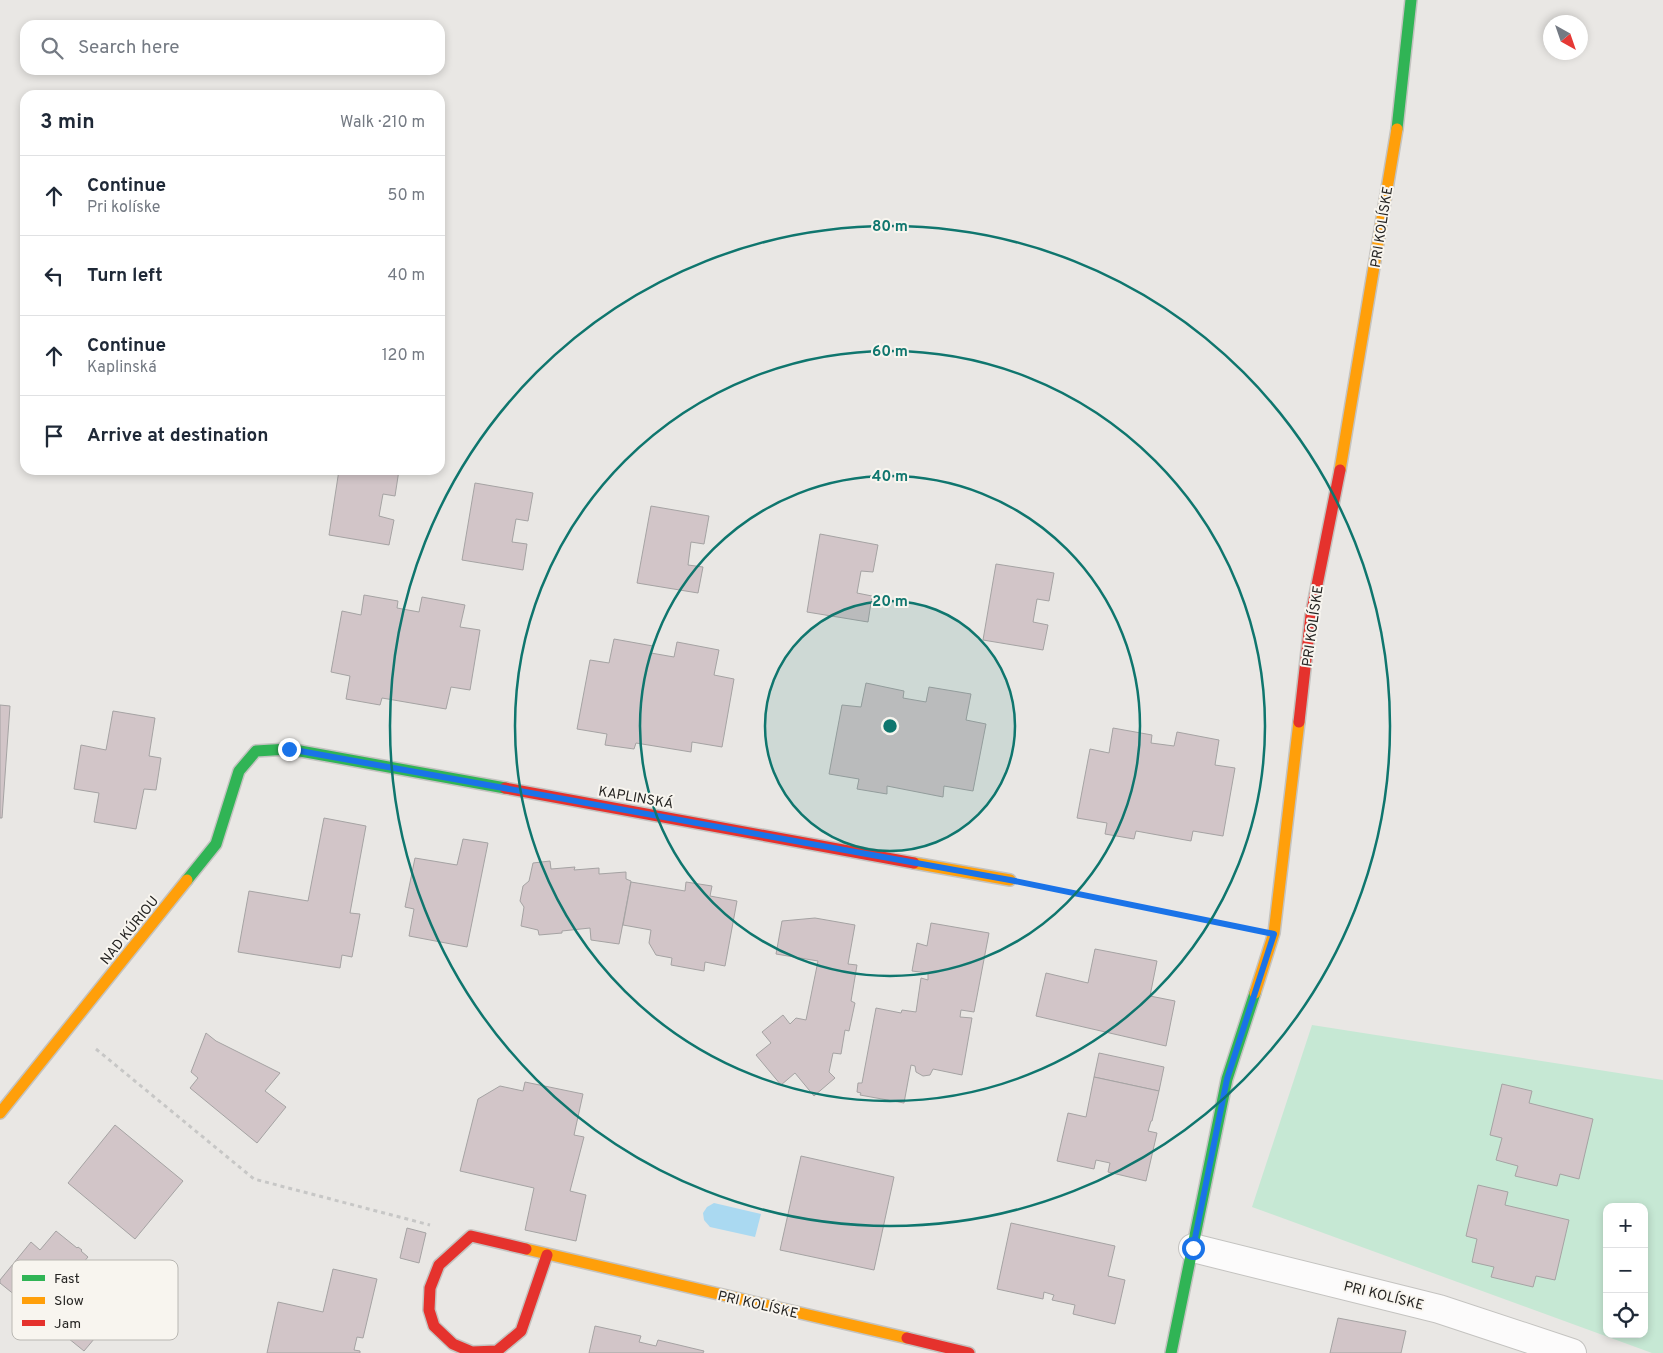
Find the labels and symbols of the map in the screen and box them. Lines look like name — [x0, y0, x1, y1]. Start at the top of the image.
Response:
north arrow — [1543, 15, 1588, 60]
street label: PRI KOLÍSKE — [1367, 185, 1397, 269]
text: 80 m — [872, 218, 908, 237]
text: 60 m — [872, 343, 908, 362]
text: 40 m — [872, 468, 908, 487]
street label: PRI KOLÍSKE — [1298, 584, 1328, 668]
text: 20 m — [872, 593, 908, 612]
centre of rings — [881, 717, 899, 735]
route end — [278, 738, 301, 761]
street label: KAPLINSKÁ — [597, 783, 675, 813]
street label: NAD KÚRIOU — [97, 893, 163, 969]
route start — [1182, 1237, 1205, 1260]
legend — [12, 1260, 178, 1340]
text: Fast — [54, 1271, 80, 1288]
street label: PRI KOLÍSKE — [1342, 1277, 1426, 1315]
street label: PRI KOLÍSKE — [716, 1287, 800, 1323]
text: Slow — [54, 1293, 84, 1310]
text: Jam — [54, 1316, 81, 1333]

